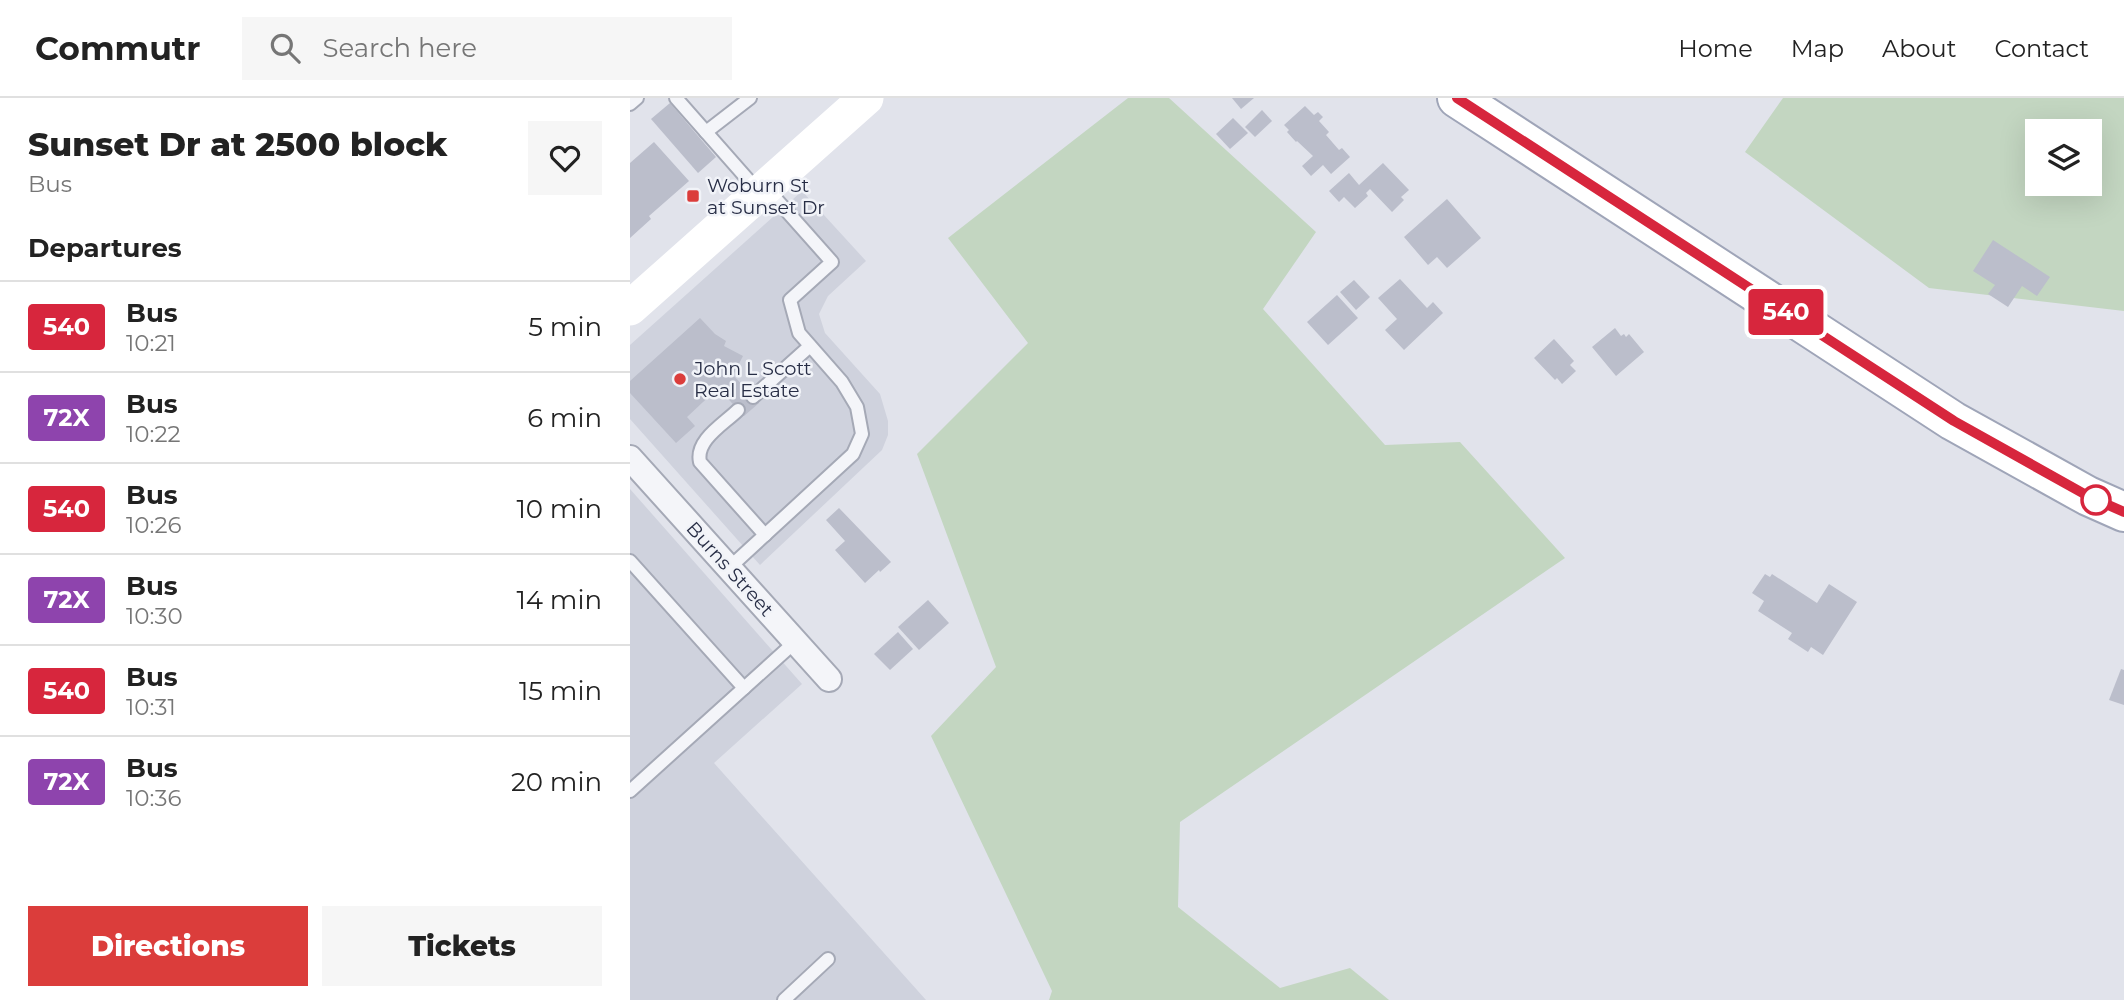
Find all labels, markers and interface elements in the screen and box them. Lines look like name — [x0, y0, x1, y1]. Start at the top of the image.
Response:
search box — [242, 17, 732, 80]
text: Commutr — [35, 28, 200, 68]
icon: search — [266, 29, 304, 67]
text: Search here — [322, 32, 477, 64]
text: Home — [1678, 34, 1753, 63]
text: Map — [1791, 34, 1844, 63]
text: About — [1882, 34, 1956, 63]
text: Contact — [1994, 34, 2089, 63]
map controls — [2025, 119, 2102, 196]
button: layers — [2025, 119, 2102, 196]
button: heart — [528, 121, 602, 195]
text: Sunset Dr at 2500 block — [28, 124, 447, 164]
text: Bus — [28, 170, 72, 198]
place label: Woburn St at Sunset Dr — [707, 174, 825, 219]
marker: Woburn St at Sunset Dr — [685, 188, 701, 204]
text: Departures — [28, 232, 182, 264]
line badge: 540 — [1746, 289, 1826, 335]
text: Bus — [126, 297, 178, 329]
text: 540 — [1762, 297, 1810, 326]
text: 5 min — [528, 311, 602, 343]
text: 540 — [43, 312, 90, 341]
text: 10:21 — [126, 329, 176, 357]
place label: John L Scott Real Estate — [693, 357, 812, 402]
marker: John L Scott Real Estate — [672, 371, 688, 387]
text: Bus — [126, 388, 178, 420]
text: 6 min — [527, 402, 602, 434]
text: 72X — [43, 403, 90, 432]
text: 10:22 — [126, 420, 181, 448]
text: Bus — [126, 479, 178, 511]
unlabelled marker — [2081, 485, 2111, 515]
text: 10 min — [516, 493, 602, 525]
text: 540 — [43, 494, 90, 523]
text: 10:26 — [126, 511, 181, 539]
street label: Burns Street — [682, 517, 779, 621]
text: Bus — [126, 570, 178, 602]
text: 14 min — [516, 584, 602, 616]
text: 72X — [43, 585, 90, 614]
text: 10:30 — [126, 602, 183, 630]
text: Bus — [126, 661, 178, 693]
text: 15 min — [519, 675, 602, 707]
text: 540 — [43, 676, 90, 705]
text: 10:31 — [126, 693, 176, 721]
text: Bus — [126, 752, 178, 784]
text: 20 min — [511, 766, 602, 798]
text: 72X — [43, 767, 90, 796]
text: 10:36 — [126, 784, 181, 812]
button: Directions — [28, 906, 308, 986]
button: Tickets — [322, 906, 602, 986]

